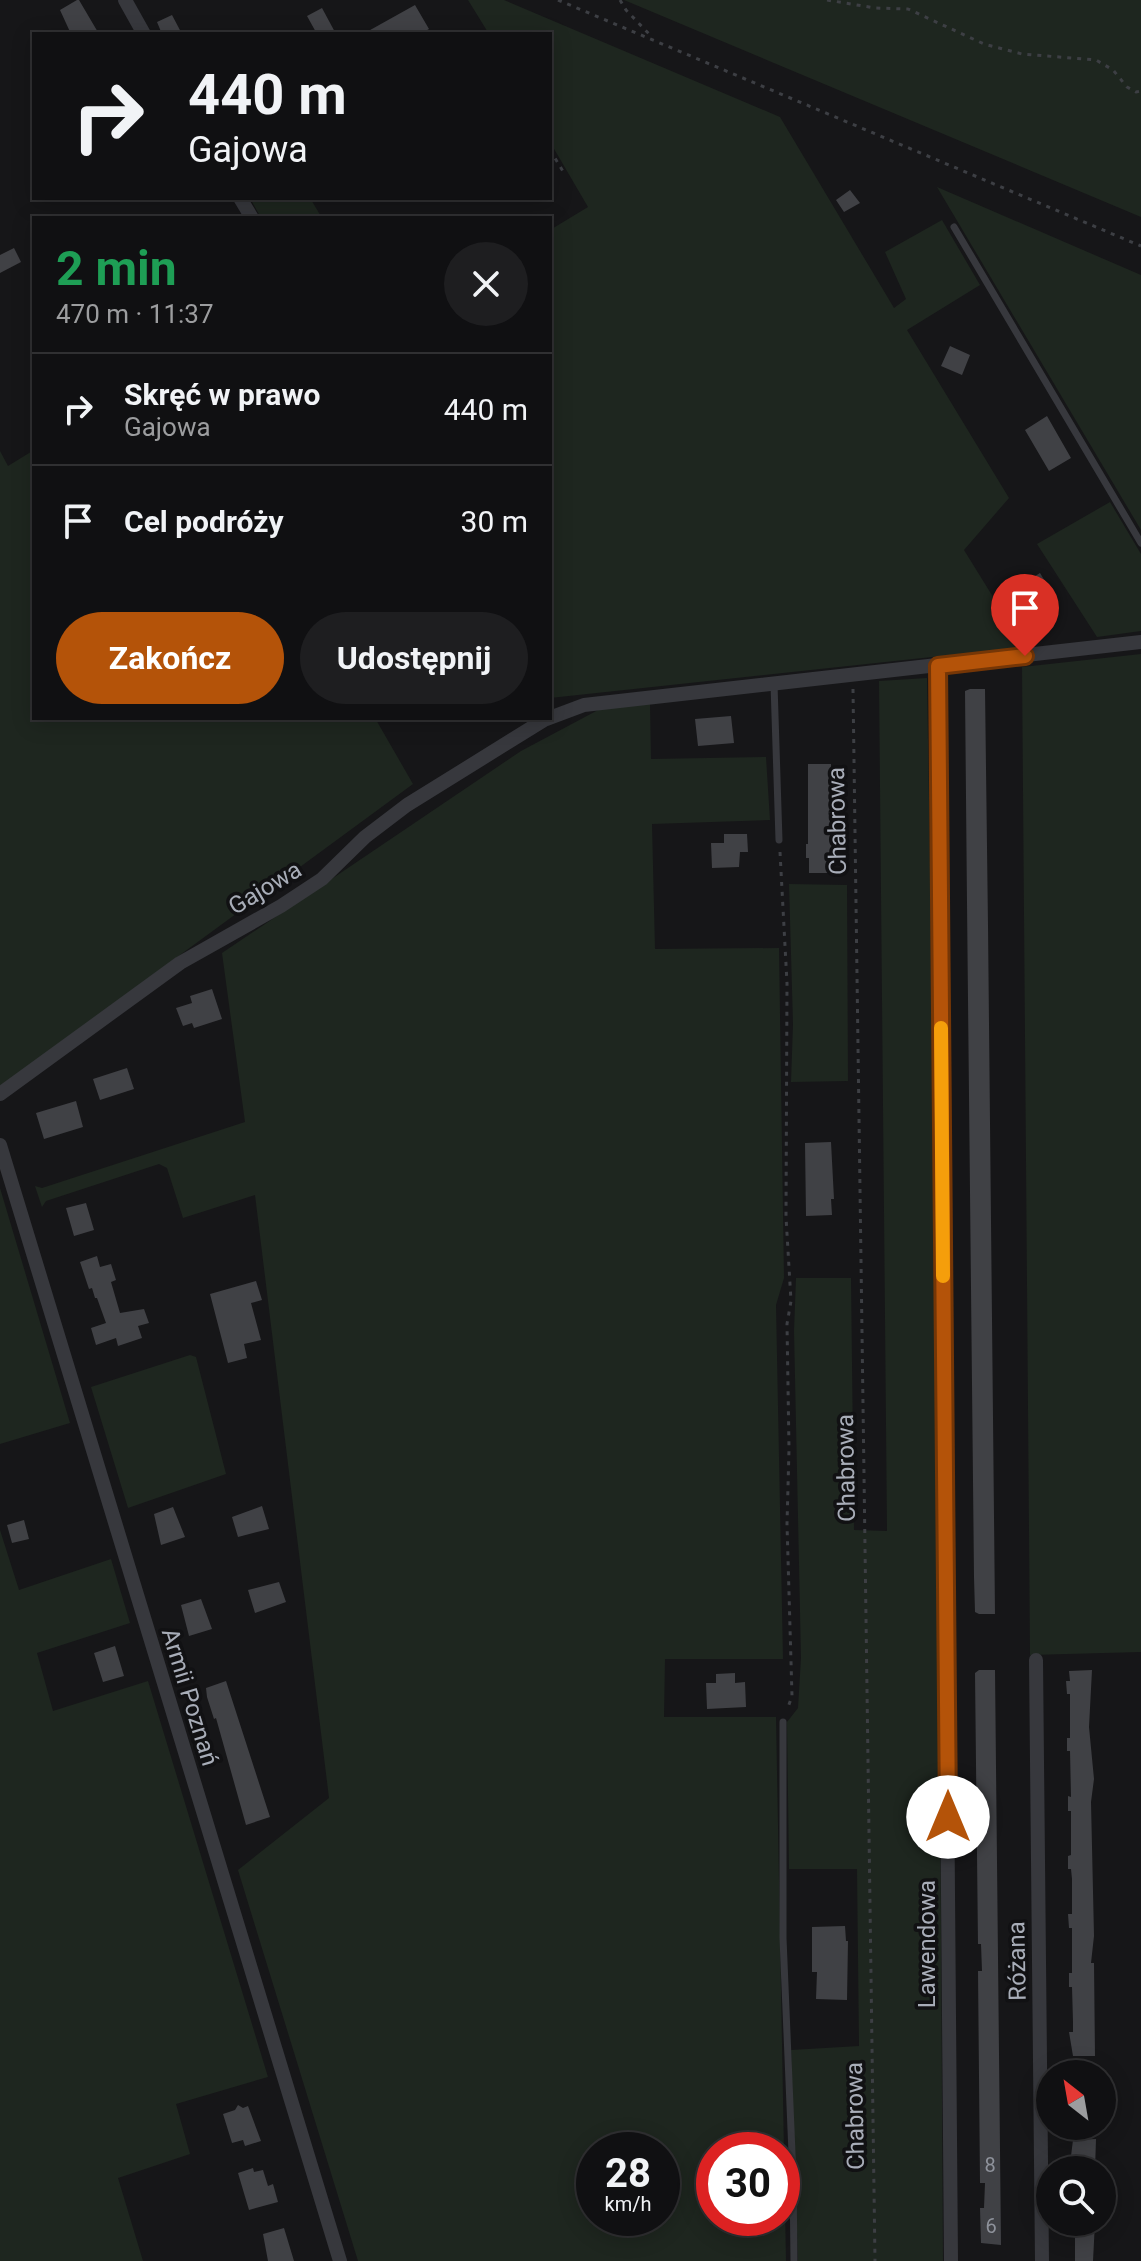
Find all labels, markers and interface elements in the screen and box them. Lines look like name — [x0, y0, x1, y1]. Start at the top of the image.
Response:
text: 440 m — [188, 62, 347, 128]
icon: right — [56, 64, 160, 168]
text: Gajowa — [188, 129, 308, 171]
text: 2 min — [56, 240, 177, 297]
button: close — [444, 242, 528, 326]
text: 470 m · 11:37 — [56, 299, 214, 329]
text: Skręć w prawo — [124, 377, 320, 412]
icon: right — [56, 387, 100, 431]
text: 440 m — [444, 392, 528, 427]
text: Gajowa — [124, 412, 211, 442]
icon: arrive — [56, 499, 100, 543]
text: Cel podróży — [124, 504, 284, 539]
text: 30 m — [461, 504, 528, 539]
pin — [991, 574, 1059, 656]
icon: arrive — [1003, 586, 1047, 630]
button: Zakończ — [56, 612, 284, 704]
button: Udostępnij — [300, 612, 528, 704]
street label: Chabrowa — [822, 767, 852, 875]
street label: Gajowa — [224, 855, 306, 921]
street label: Chabrowa — [831, 1414, 861, 1522]
street label: Armii Poznań — [156, 1625, 224, 1769]
position arrow — [906, 1775, 990, 1859]
street label: Lawendowa — [913, 1880, 941, 2008]
street label: Różana — [1002, 1921, 1032, 2001]
north arrow — [1036, 2060, 1116, 2140]
map controls — [1036, 2060, 1116, 2236]
street label: Chabrowa — [840, 2062, 870, 2170]
speed limit sign: 30 — [696, 2132, 800, 2236]
text: 28 — [605, 2150, 651, 2197]
house number: 8 — [984, 2153, 996, 2177]
button: search — [1036, 2156, 1116, 2236]
text: km/h — [605, 2192, 651, 2216]
house number: 6 — [985, 2214, 997, 2238]

